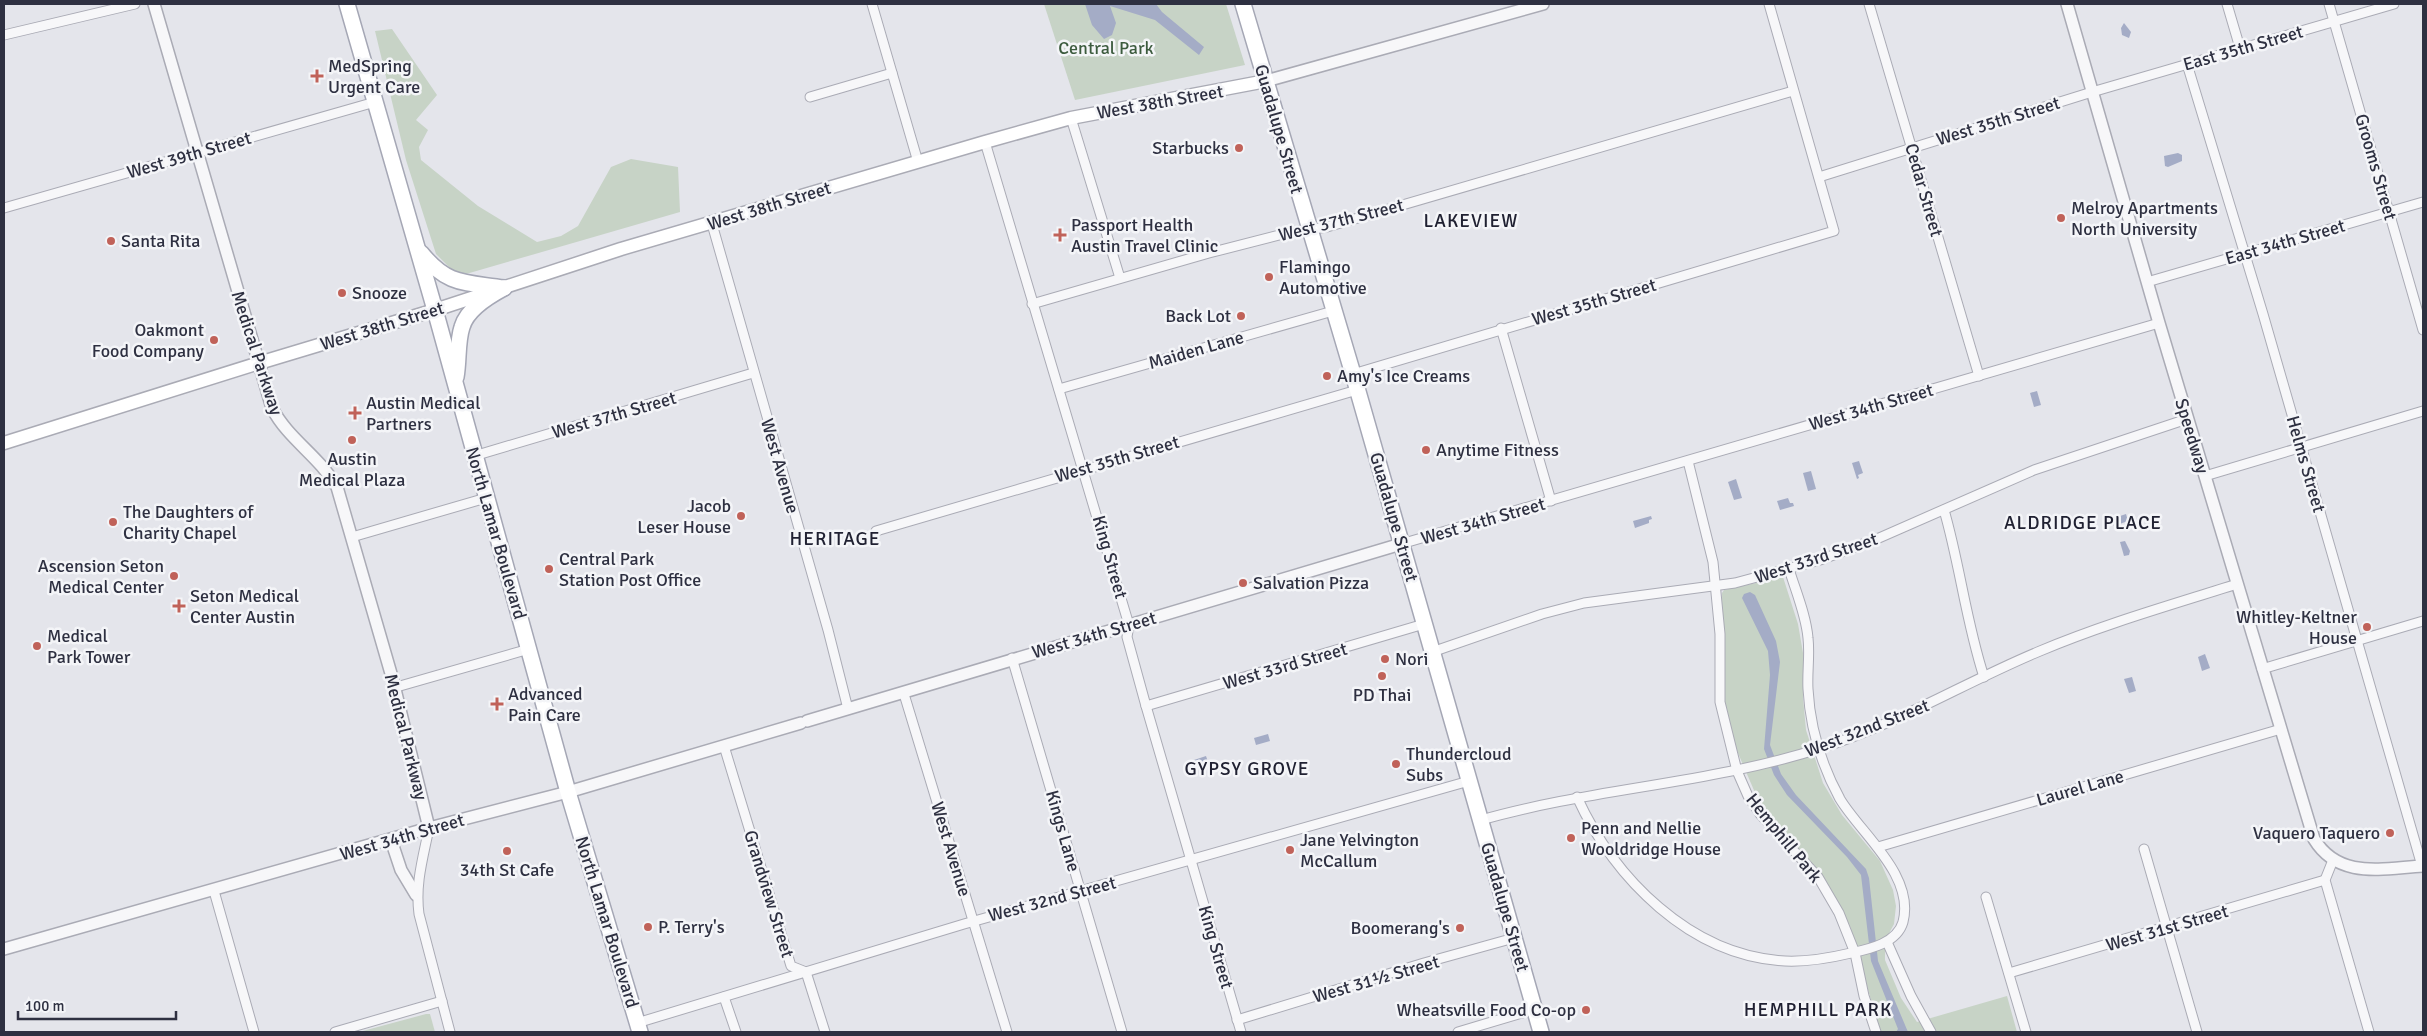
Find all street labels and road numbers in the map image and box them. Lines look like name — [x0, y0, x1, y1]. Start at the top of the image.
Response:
street label: East 35th Street — [2181, 20, 2305, 76]
street label: Guadalupe Street — [1250, 62, 1308, 196]
street label: West 38th Street — [1095, 80, 1225, 124]
street label: West 35th Street — [1934, 92, 2062, 150]
street label: Grooms Street — [2350, 111, 2402, 223]
street label: West 39th Street — [124, 127, 254, 183]
street label: Cedar Street — [1900, 141, 1948, 239]
street label: West 38th Street — [705, 177, 833, 235]
street label: West 37th Street — [1276, 194, 1406, 246]
street label: East 34th Street — [2223, 214, 2347, 270]
street label: West 35th Street — [1529, 274, 1659, 330]
street label: Medical Parkway — [227, 288, 288, 419]
street label: West 38th Street — [318, 297, 446, 355]
street label: Maiden Lane — [1146, 326, 1246, 374]
street label: West 34th Street — [1806, 379, 1936, 435]
street label: West 37th Street — [549, 387, 679, 443]
street label: Speedway — [2170, 396, 2214, 477]
street label: Helms Street — [2282, 413, 2330, 515]
street label: West Avenue — [756, 416, 804, 516]
street label: West 35th Street — [1052, 431, 1182, 487]
street label: North Lamar Boulevard — [461, 444, 531, 622]
street label: Guadalupe Street — [1365, 450, 1423, 584]
street label: West 34th Street — [1418, 493, 1548, 549]
street label: King Street — [1088, 513, 1132, 601]
street label: West 33rd Street — [1752, 528, 1880, 588]
street label: West 34th Street — [1029, 607, 1159, 663]
street label: West 33rd Street — [1220, 638, 1350, 694]
street label: Medical Parkway — [380, 672, 432, 803]
street label: West 32nd Street — [1802, 694, 1932, 762]
street label: Laurel Lane — [2034, 765, 2126, 811]
street label: Kings Lane — [1041, 788, 1085, 874]
street label: Hemphill Park — [1741, 789, 1827, 887]
street label: West Avenue — [926, 799, 976, 899]
street label: West 34th Street — [337, 809, 467, 865]
street label: Grandview Street — [739, 828, 799, 960]
street label: North Lamar Boulevard — [570, 834, 644, 1010]
street label: Guadalupe Street — [1476, 840, 1534, 974]
street label: West 32nd Street — [986, 871, 1118, 927]
street label: West 31st Street — [2103, 900, 2231, 956]
street label: King Street — [1194, 903, 1238, 991]
street label: West 31½ Street — [1310, 950, 1442, 1008]

